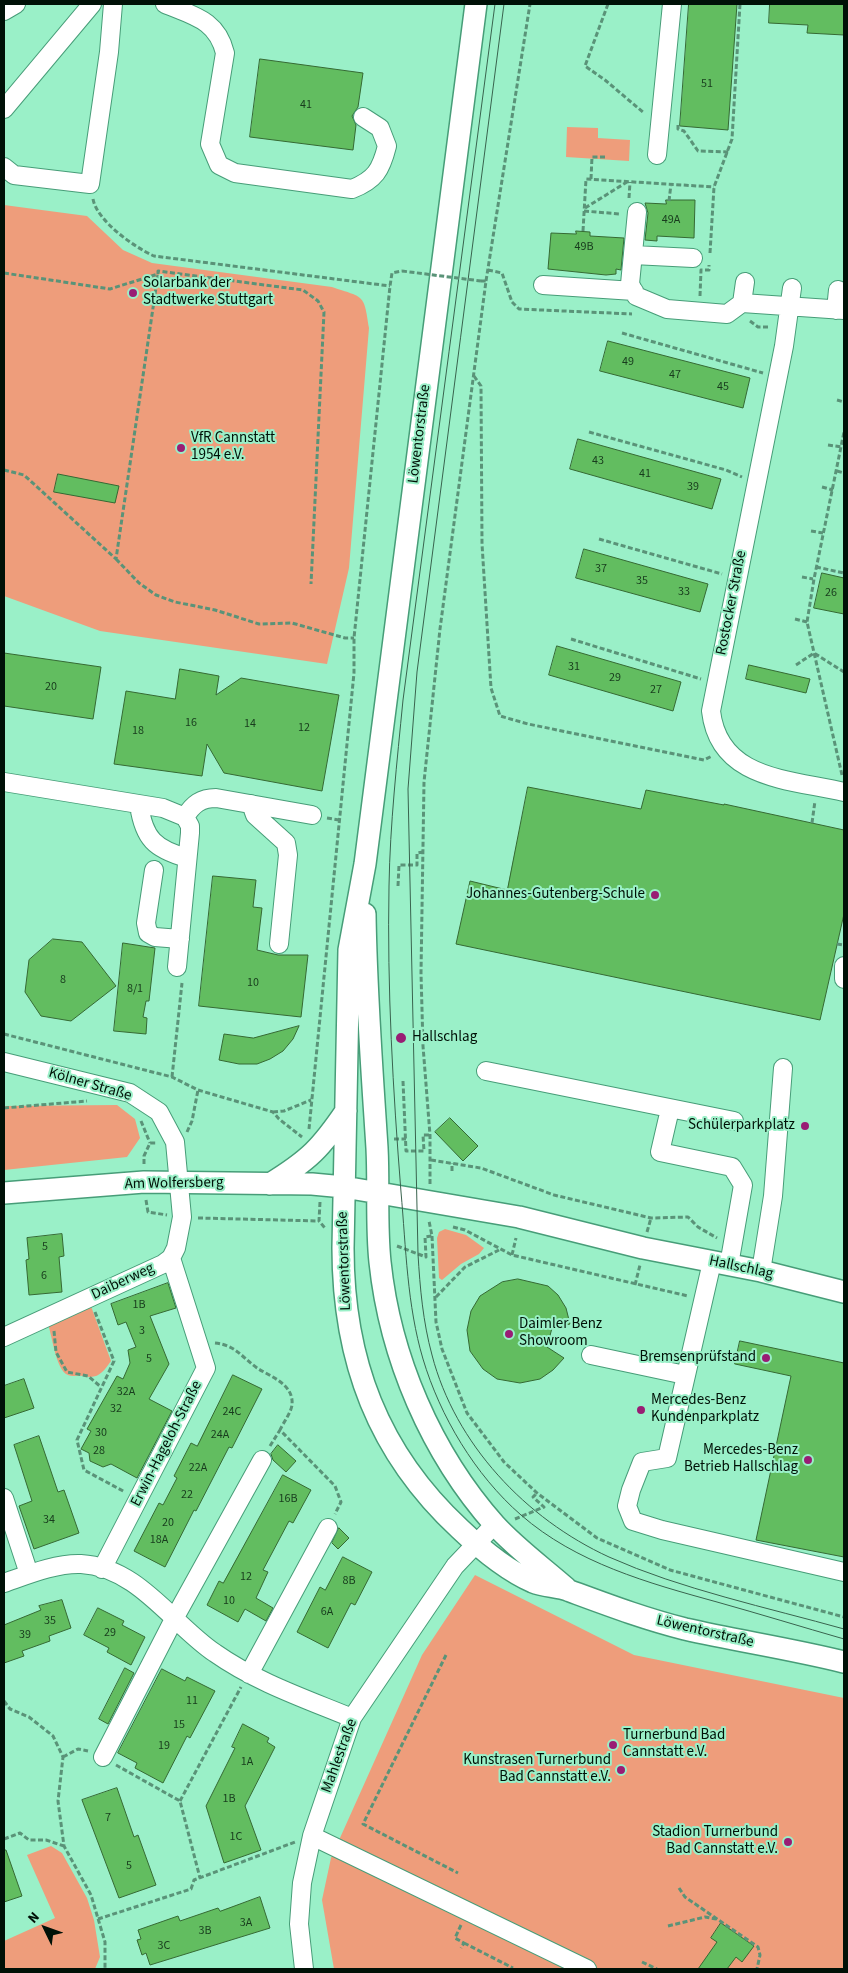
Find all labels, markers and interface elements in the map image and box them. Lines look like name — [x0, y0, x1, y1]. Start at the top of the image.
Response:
house number: 51 — [701, 77, 713, 91]
house number: 41 — [300, 98, 312, 112]
house number: 49A — [662, 213, 680, 227]
house number: 49B — [575, 240, 593, 254]
place label: Solarbank der Stadtwerke Stuttgart — [143, 275, 273, 310]
marker: Solarbank der Stadtwerke Stuttgart — [127, 287, 139, 299]
house number: 49 — [622, 355, 634, 369]
house number: 47 — [669, 368, 681, 382]
house number: 45 — [717, 380, 729, 394]
street label: Löwentorstraße — [405, 384, 435, 484]
place label: VfR Cannstatt 1954 e.V. — [191, 430, 275, 465]
marker: VfR Cannstatt 1954 e.V. — [175, 442, 187, 454]
house number: 43 — [592, 454, 604, 468]
house number: 41 — [639, 467, 651, 481]
house number: 39 — [687, 480, 699, 494]
street label: Rostocker Straße — [713, 549, 751, 657]
house number: 37 — [595, 562, 607, 576]
house number: 35 — [636, 574, 648, 588]
house number: 33 — [678, 585, 690, 599]
house number: 26 — [825, 586, 837, 600]
house number: 31 — [568, 660, 580, 674]
house number: 29 — [609, 671, 621, 685]
house number: 20 — [45, 680, 57, 694]
house number: 27 — [650, 683, 662, 697]
house number: 16 — [185, 716, 197, 730]
house number: 14 — [244, 717, 256, 731]
house number: 12 — [298, 721, 310, 735]
house number: 18 — [132, 724, 144, 738]
place label: Johannes-Gutenberg-Schule — [466, 886, 645, 904]
marker: Johannes-Gutenberg-Schule — [649, 889, 661, 901]
house number: 8 — [60, 973, 66, 987]
house number: 10 — [247, 976, 259, 990]
house number: 8/1 — [127, 982, 143, 996]
place label: Hallschlag — [412, 1029, 477, 1047]
marker: Hallschlag — [394, 1031, 408, 1045]
street label: Kölner Straße — [46, 1065, 134, 1105]
place label: Schülerparkplatz — [688, 1117, 795, 1135]
marker: Schülerparkplatz — [799, 1120, 811, 1132]
street label: Am Wolfersberg — [124, 1174, 224, 1194]
street label: Löwentorstraße — [334, 1211, 356, 1311]
house number: 5 — [42, 1240, 48, 1254]
street label: Hallschlag — [707, 1252, 775, 1284]
street label: Daiberweg — [89, 1260, 157, 1304]
house number: 6 — [41, 1269, 47, 1283]
house number: 1B — [132, 1298, 146, 1312]
place label: Daimler Benz Showroom — [519, 1316, 602, 1351]
house number: 3 — [139, 1324, 145, 1338]
marker: Daimler Benz Showroom — [503, 1328, 515, 1340]
place label: Bremsenprüfstand — [639, 1349, 756, 1367]
house number: 5 — [146, 1352, 152, 1366]
marker: Bremsenprüfstand — [760, 1352, 772, 1364]
street label: Erwin-Hageloh-Straße — [128, 1378, 206, 1510]
house number: 32A — [117, 1385, 135, 1399]
place label: Mercedes-Benz Kundenparkplatz — [651, 1392, 759, 1427]
house number: 32 — [110, 1402, 122, 1416]
marker: Mercedes-Benz Kundenparkplatz — [635, 1404, 647, 1416]
house number: 24C — [223, 1405, 241, 1419]
house number: 30 — [95, 1426, 107, 1440]
house number: 24A — [211, 1428, 229, 1442]
place label: Mercedes-Benz Betrieb Hallschlag — [684, 1442, 798, 1477]
house number: 28 — [93, 1444, 105, 1458]
marker: Mercedes-Benz Betrieb Hallschlag — [802, 1454, 814, 1466]
house number: 22A — [189, 1461, 207, 1475]
house number: 22 — [181, 1488, 193, 1502]
house number: 16B — [279, 1492, 297, 1506]
house number: 34 — [43, 1513, 55, 1527]
house number: 20 — [162, 1516, 174, 1530]
house number: 18A — [150, 1533, 168, 1547]
house number: 12 — [240, 1570, 252, 1584]
house number: 8B — [342, 1574, 356, 1588]
house number: 10 — [223, 1594, 235, 1608]
house number: 6A — [321, 1605, 333, 1619]
street label: Löwentorstraße — [655, 1612, 755, 1652]
house number: 35 — [44, 1614, 56, 1628]
house number: 29 — [104, 1626, 116, 1640]
house number: 39 — [19, 1628, 31, 1642]
house number: 11 — [186, 1694, 198, 1708]
street label: Mahlestraße — [318, 1717, 362, 1795]
house number: 15 — [173, 1718, 185, 1732]
place label: Turnerbund Bad Cannstatt e.V. — [623, 1727, 725, 1762]
house number: 19 — [158, 1739, 170, 1753]
marker: Turnerbund Bad Cannstatt e.V. — [607, 1739, 619, 1751]
place label: Kunstrasen Turnerbund Bad Cannstatt e.V. — [463, 1752, 611, 1787]
house number: 1A — [241, 1755, 253, 1769]
marker: Kunstrasen Turnerbund Bad Cannstatt e.V. — [615, 1764, 627, 1776]
house number: 1B — [222, 1792, 236, 1806]
house number: 7 — [105, 1811, 111, 1825]
place label: Stadion Turnerbund Bad Cannstatt e.V. — [652, 1824, 778, 1859]
house number: 1C — [230, 1830, 242, 1844]
marker: Stadion Turnerbund Bad Cannstatt e.V. — [782, 1836, 794, 1848]
house number: 5 — [126, 1859, 132, 1873]
north arrow — [20, 1903, 70, 1953]
text: N — [23, 1908, 44, 1928]
house number: 3A — [240, 1916, 252, 1930]
house number: 3B — [198, 1924, 212, 1938]
house number: 3C — [158, 1939, 170, 1953]

